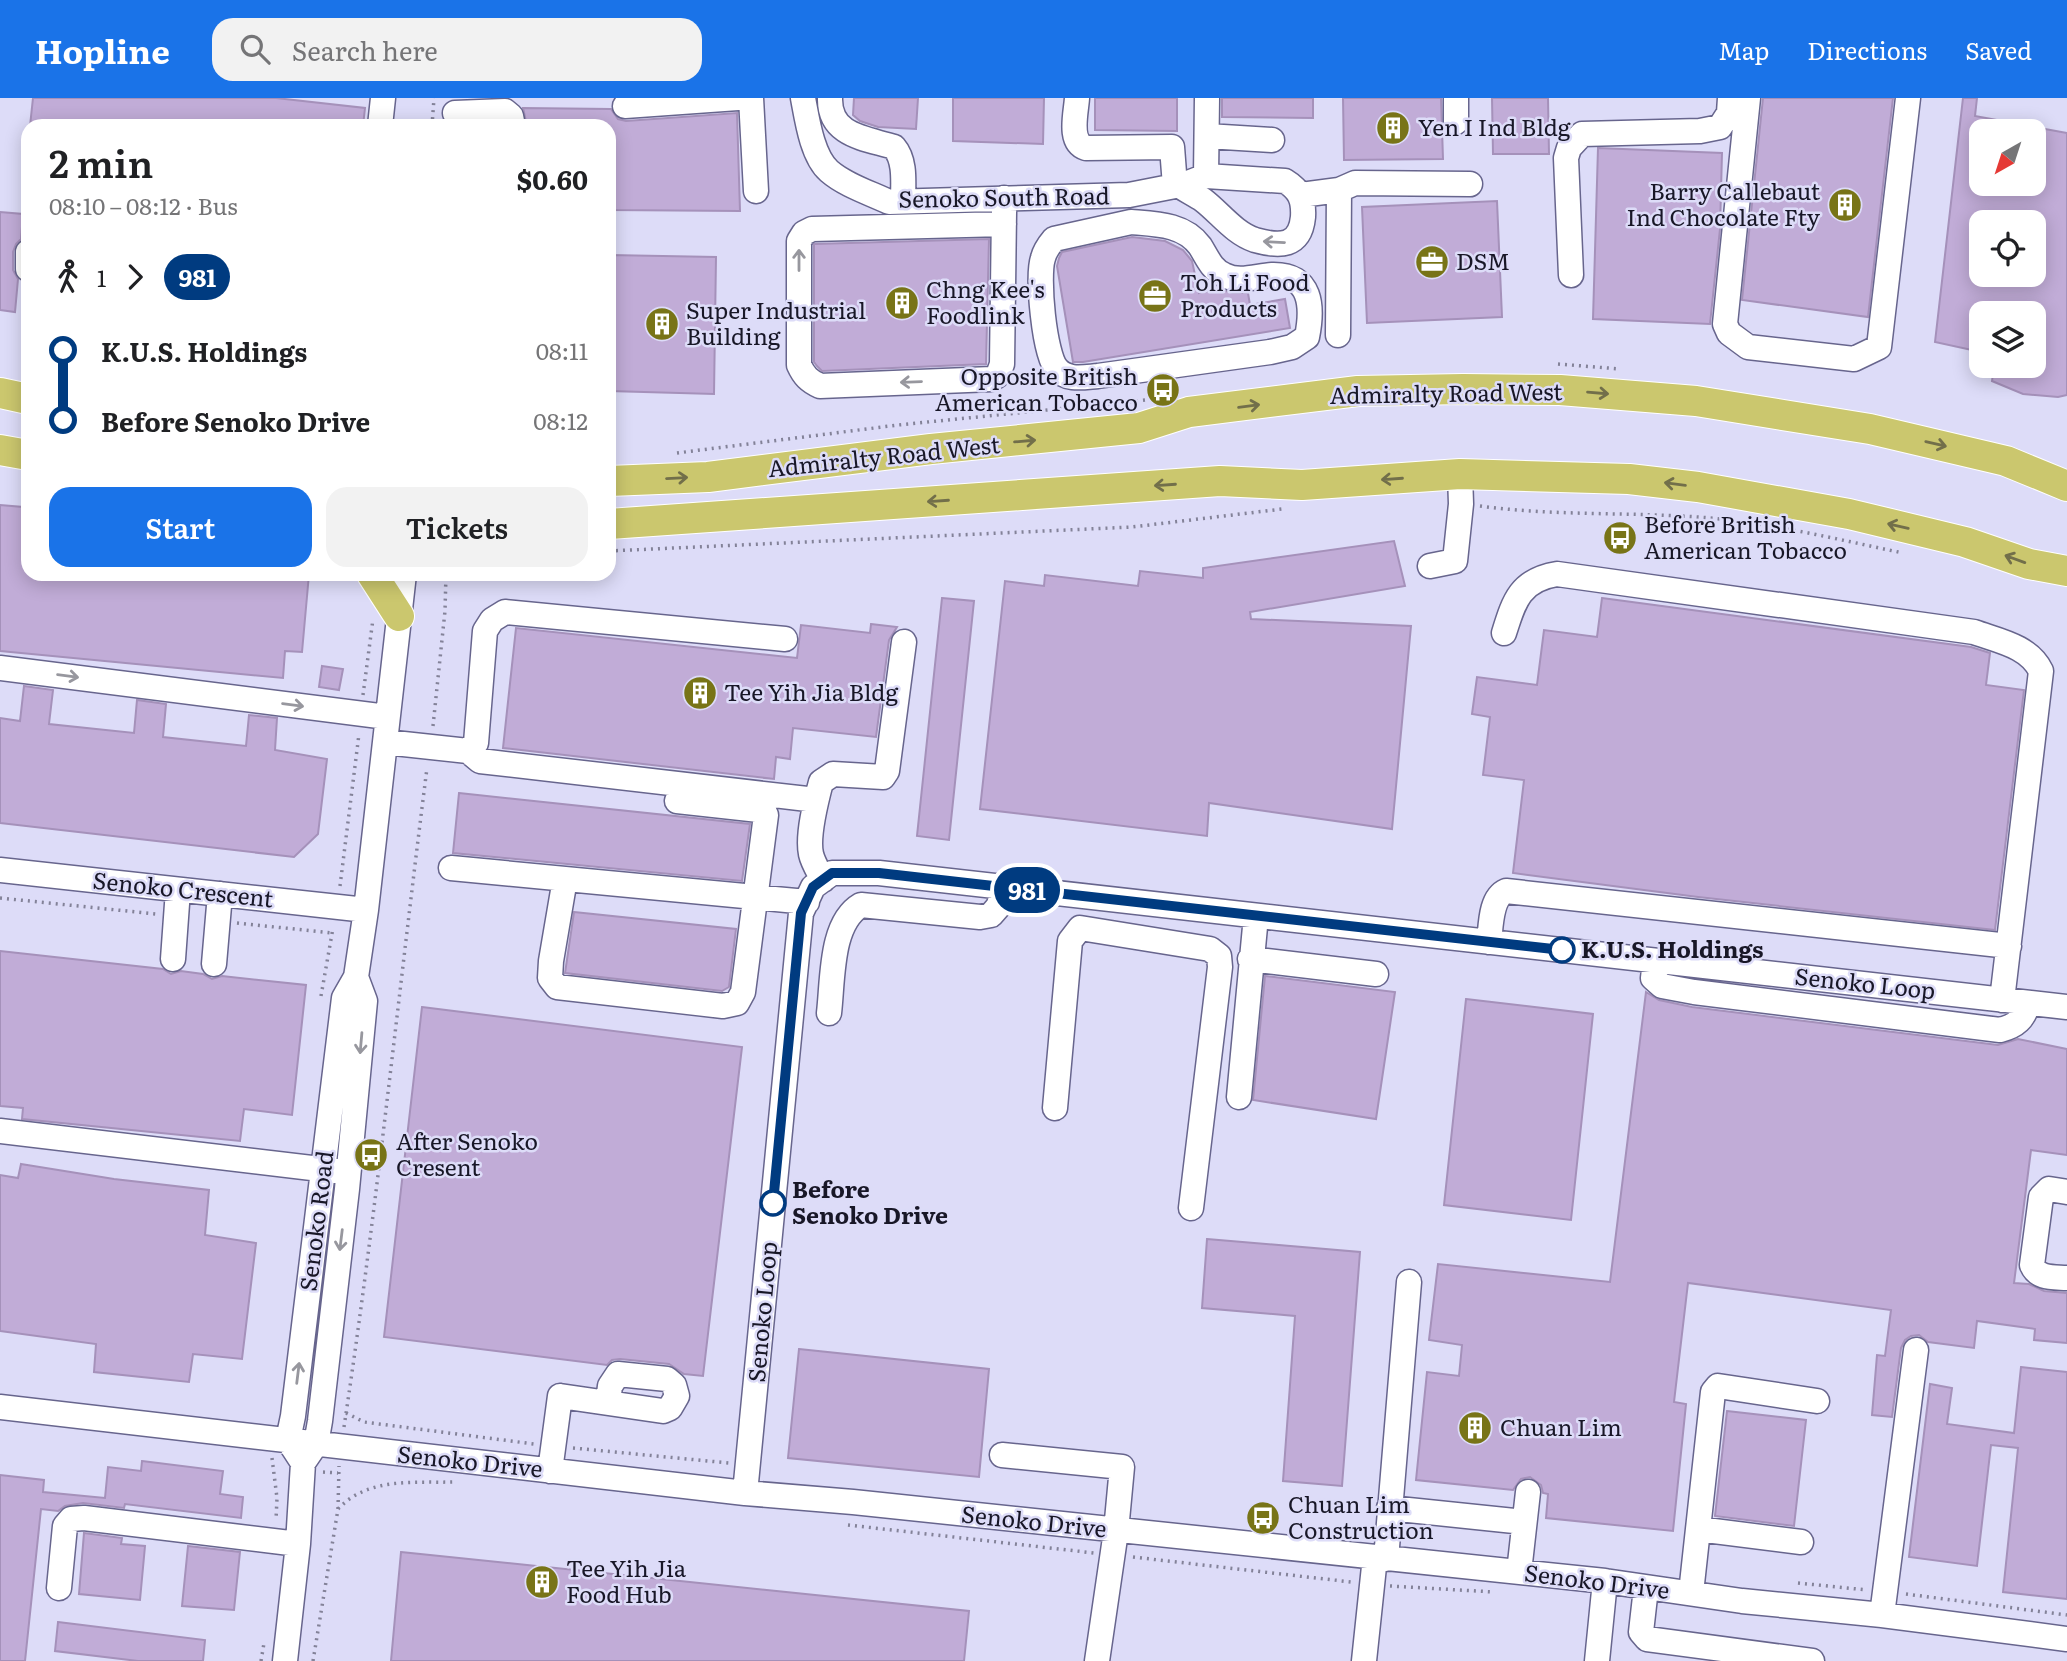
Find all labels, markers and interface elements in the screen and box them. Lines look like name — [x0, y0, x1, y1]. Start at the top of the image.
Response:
search box — [212, 18, 702, 81]
text: Hopline — [35, 25, 170, 74]
icon: search — [236, 30, 274, 68]
text: Search here — [292, 30, 438, 69]
text: Map — [1718, 32, 1769, 67]
text: Directions — [1807, 32, 1927, 67]
text: Saved — [1965, 32, 2032, 67]
building icon: Yen I Ind Bldg — [1374, 109, 1412, 147]
place label: Yen I Ind Bldg — [1418, 109, 1571, 143]
north arrow — [1969, 119, 2046, 196]
map controls — [1969, 119, 2046, 378]
text: 2 min — [49, 133, 153, 190]
text: $0.60 — [517, 159, 588, 198]
place label: Barry Callebaut Ind Chocolate Fty — [1626, 173, 1821, 233]
street label: Senoko South Road — [898, 177, 1110, 215]
building icon: Barry Callebaut Ind Chocolate Fty — [1826, 186, 1864, 224]
text: 08:10 – 08:12 · Bus — [49, 188, 238, 222]
button: locate — [1969, 210, 2046, 287]
one-way arrow — [1263, 235, 1286, 248]
office icon: DSM — [1413, 243, 1451, 281]
place label: DSM — [1456, 243, 1510, 277]
one-way arrow — [792, 248, 806, 271]
icon: walk — [49, 258, 87, 296]
icon: forward — [116, 258, 154, 296]
text: 981 — [178, 259, 216, 294]
text: 1 — [97, 260, 106, 294]
place label: Toh Li Food Products — [1180, 264, 1310, 324]
place label: Chng Kee's Foodlink — [926, 271, 1045, 331]
office icon: Toh Li Food Products — [1136, 277, 1174, 315]
building icon: Chng Kee's Foodlink — [883, 284, 921, 322]
place label: Super Industrial Building — [686, 292, 866, 352]
button: layers — [1969, 301, 2046, 378]
building icon: Super Industrial Building — [643, 305, 681, 343]
text: K.U.S. Holdings — [101, 331, 307, 370]
text: 08:11 — [536, 333, 588, 367]
place label: Opposite British American Tobacco — [935, 358, 1138, 418]
bus stop icon: Opposite British American Tobacco — [1144, 371, 1182, 409]
street label: Admiralty Road West — [1329, 373, 1563, 411]
one-way arrow — [900, 376, 923, 389]
one-way arrow — [1586, 387, 1609, 400]
one-way arrow — [1237, 399, 1260, 412]
text: Before Senoko Drive — [101, 401, 370, 440]
text: 08:12 — [533, 403, 588, 437]
street label: Admiralty Road West — [766, 426, 1002, 484]
one-way arrow — [1013, 434, 1036, 447]
one-way arrow — [1924, 438, 1947, 452]
one-way arrow — [665, 472, 688, 485]
one-way arrow — [1381, 473, 1404, 486]
one-way arrow — [1664, 477, 1687, 490]
one-way arrow — [1154, 479, 1177, 492]
button: Start — [49, 487, 312, 567]
button: Tickets — [326, 487, 588, 567]
one-way arrow — [927, 495, 950, 508]
place label: Before British American Tobacco — [1644, 506, 1847, 566]
bus stop icon: Before British American Tobacco — [1601, 519, 1639, 557]
one-way arrow — [1887, 519, 1910, 532]
one-way arrow — [2005, 552, 2027, 565]
one-way arrow — [56, 670, 79, 683]
building icon: Tee Yih Jia Bldg — [681, 674, 719, 712]
place label: Tee Yih Jia Bldg — [724, 674, 898, 708]
one-way arrow — [282, 699, 304, 712]
street label: Senoko Crescent — [91, 862, 276, 914]
line badge: 981 — [987, 867, 1067, 913]
text: 981 — [1008, 872, 1046, 907]
place label: K.U.S. Holdings — [1581, 931, 1763, 965]
marker: K.U.S. Holdings — [1549, 937, 1575, 963]
street label: Senoko Loop — [1793, 958, 1937, 1006]
one-way arrow — [354, 1031, 367, 1054]
place label: After Senoko Cresent — [396, 1123, 538, 1183]
bus stop icon: After Senoko Cresent — [352, 1136, 390, 1174]
street label: Senoko Road — [290, 1149, 341, 1293]
place label: Before Senoko Drive — [792, 1171, 948, 1231]
marker: Before Senoko Drive — [760, 1190, 786, 1216]
one-way arrow — [335, 1228, 348, 1251]
street label: Senoko Loop — [738, 1240, 784, 1384]
one-way arrow — [291, 1362, 304, 1385]
building icon: Chuan Lim — [1456, 1409, 1494, 1447]
place label: Chuan Lim — [1500, 1409, 1622, 1443]
street label: Senoko Drive — [396, 1435, 545, 1485]
place label: Chuan Lim Construction — [1288, 1486, 1434, 1546]
street label: Senoko Drive — [960, 1495, 1109, 1545]
bus stop icon: Chuan Lim Construction — [1244, 1499, 1282, 1537]
place label: Tee Yih Jia Food Hub — [566, 1550, 687, 1610]
street label: Senoko Drive — [1523, 1554, 1672, 1606]
building icon: Tee Yih Jia Food Hub — [523, 1563, 561, 1601]

